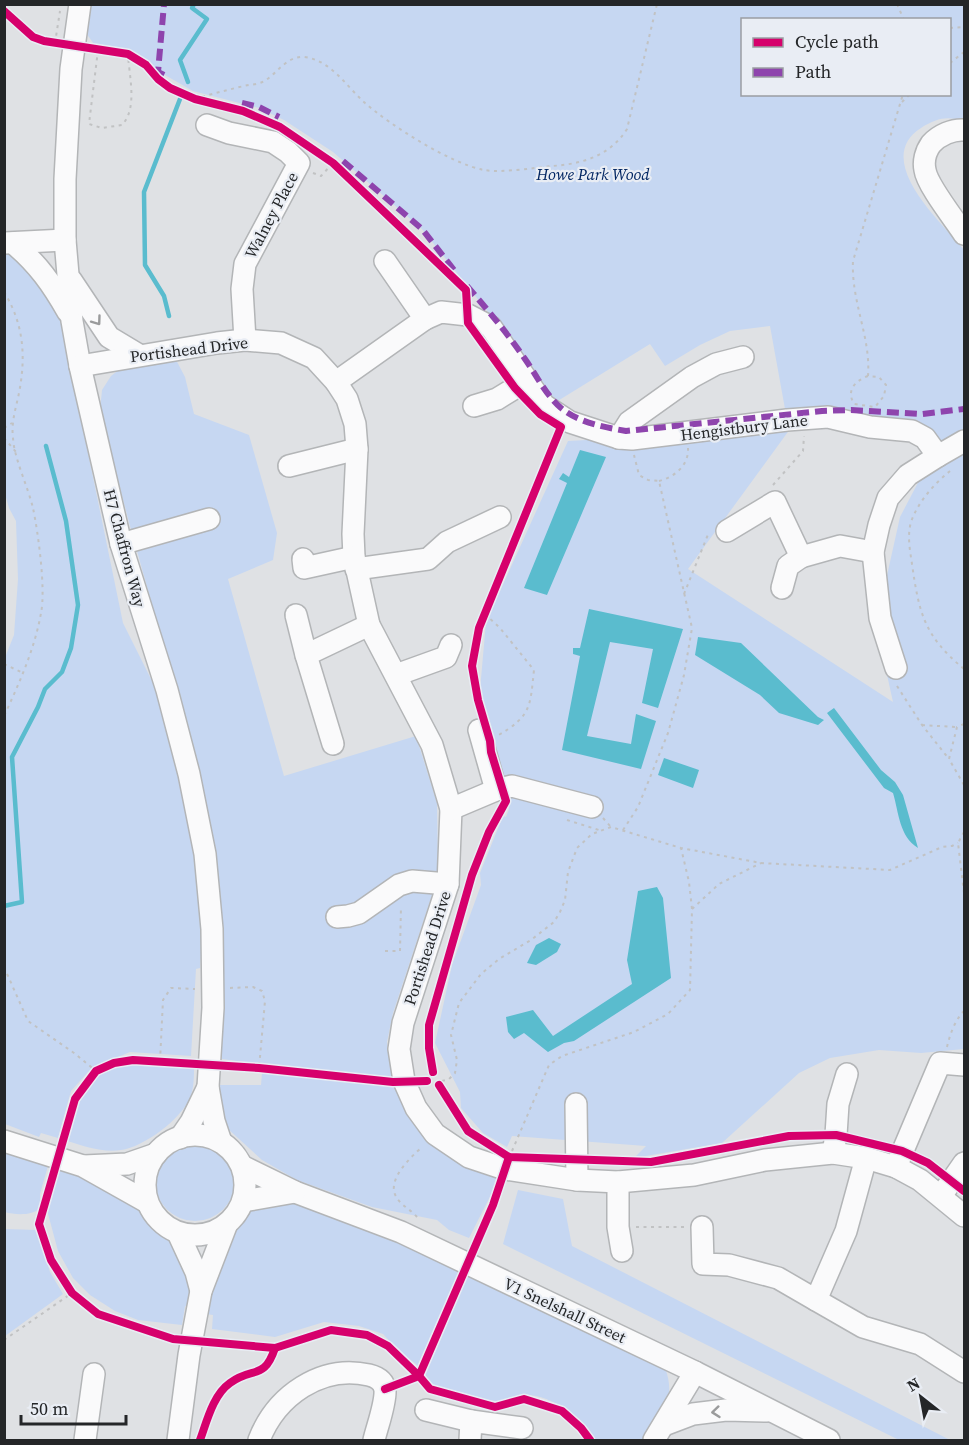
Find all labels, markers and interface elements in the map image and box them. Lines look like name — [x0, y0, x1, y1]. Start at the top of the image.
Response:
legend — [741, 18, 951, 96]
text: Cycle path — [795, 29, 879, 54]
text: Path — [795, 59, 832, 84]
park label: Howe Park Wood — [535, 163, 650, 185]
street label: Walney Place — [239, 168, 303, 262]
one-way arrow — [90, 314, 101, 325]
street label: Portishead Drive — [129, 331, 249, 367]
street label: Hengistbury Lane — [679, 408, 809, 446]
street label: H7 Chaffron Way — [99, 486, 152, 610]
street label: Portishead Drive — [398, 888, 456, 1008]
street label: V1 Snelshall Street — [500, 1272, 630, 1348]
north arrow — [891, 1367, 951, 1427]
text: N — [903, 1372, 924, 1397]
scale bar — [21, 1388, 126, 1426]
text: 50 m — [30, 1396, 68, 1421]
one-way arrow — [712, 1405, 721, 1417]

